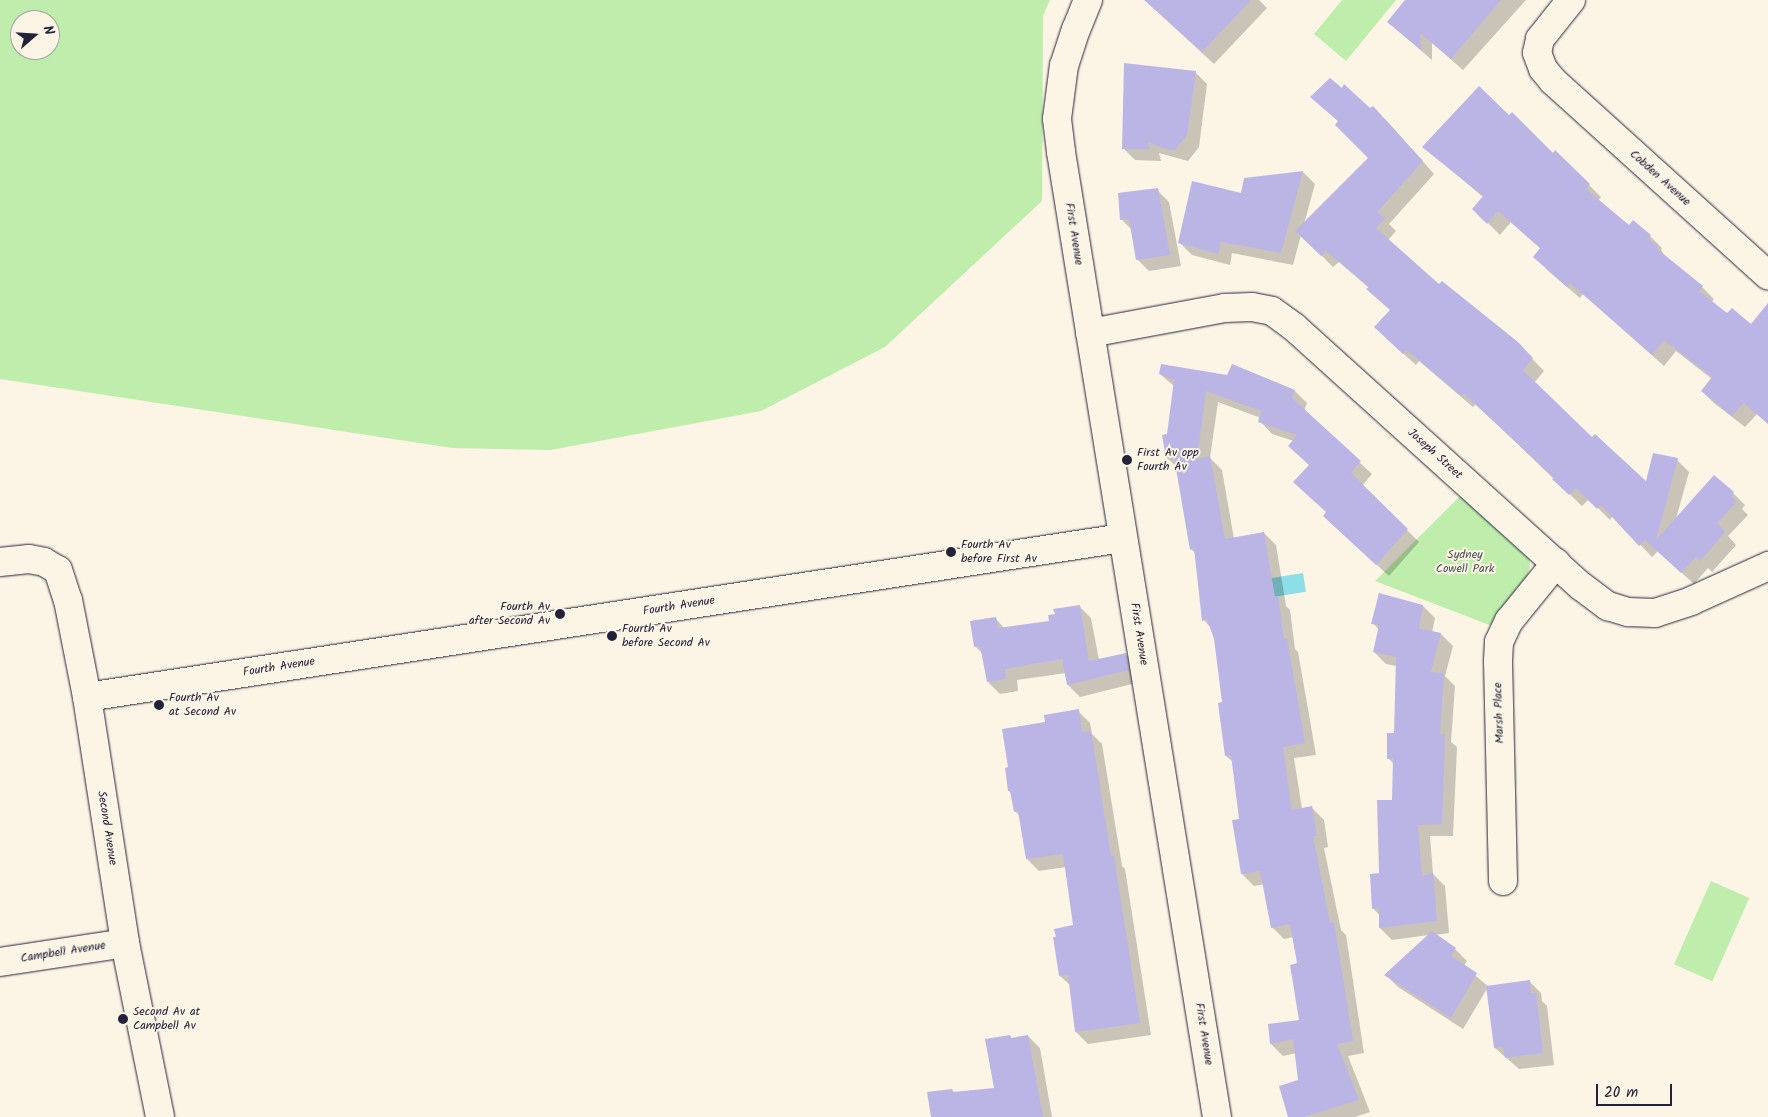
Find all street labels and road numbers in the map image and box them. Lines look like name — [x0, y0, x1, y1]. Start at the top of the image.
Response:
street label: Cobden Avenue — [1627, 147, 1693, 209]
street label: First Avenue — [1062, 202, 1086, 266]
street label: Joseph Street — [1405, 426, 1465, 482]
street label: Fourth Avenue — [642, 593, 716, 619]
street label: First Avenue — [1127, 602, 1151, 666]
street label: Fourth Avenue — [242, 654, 316, 680]
street label: Marsh Place — [1491, 682, 1507, 744]
street label: Second Avenue — [94, 790, 120, 866]
street label: Campbell Avenue — [19, 938, 107, 966]
street label: First Avenue — [1192, 1002, 1216, 1066]

